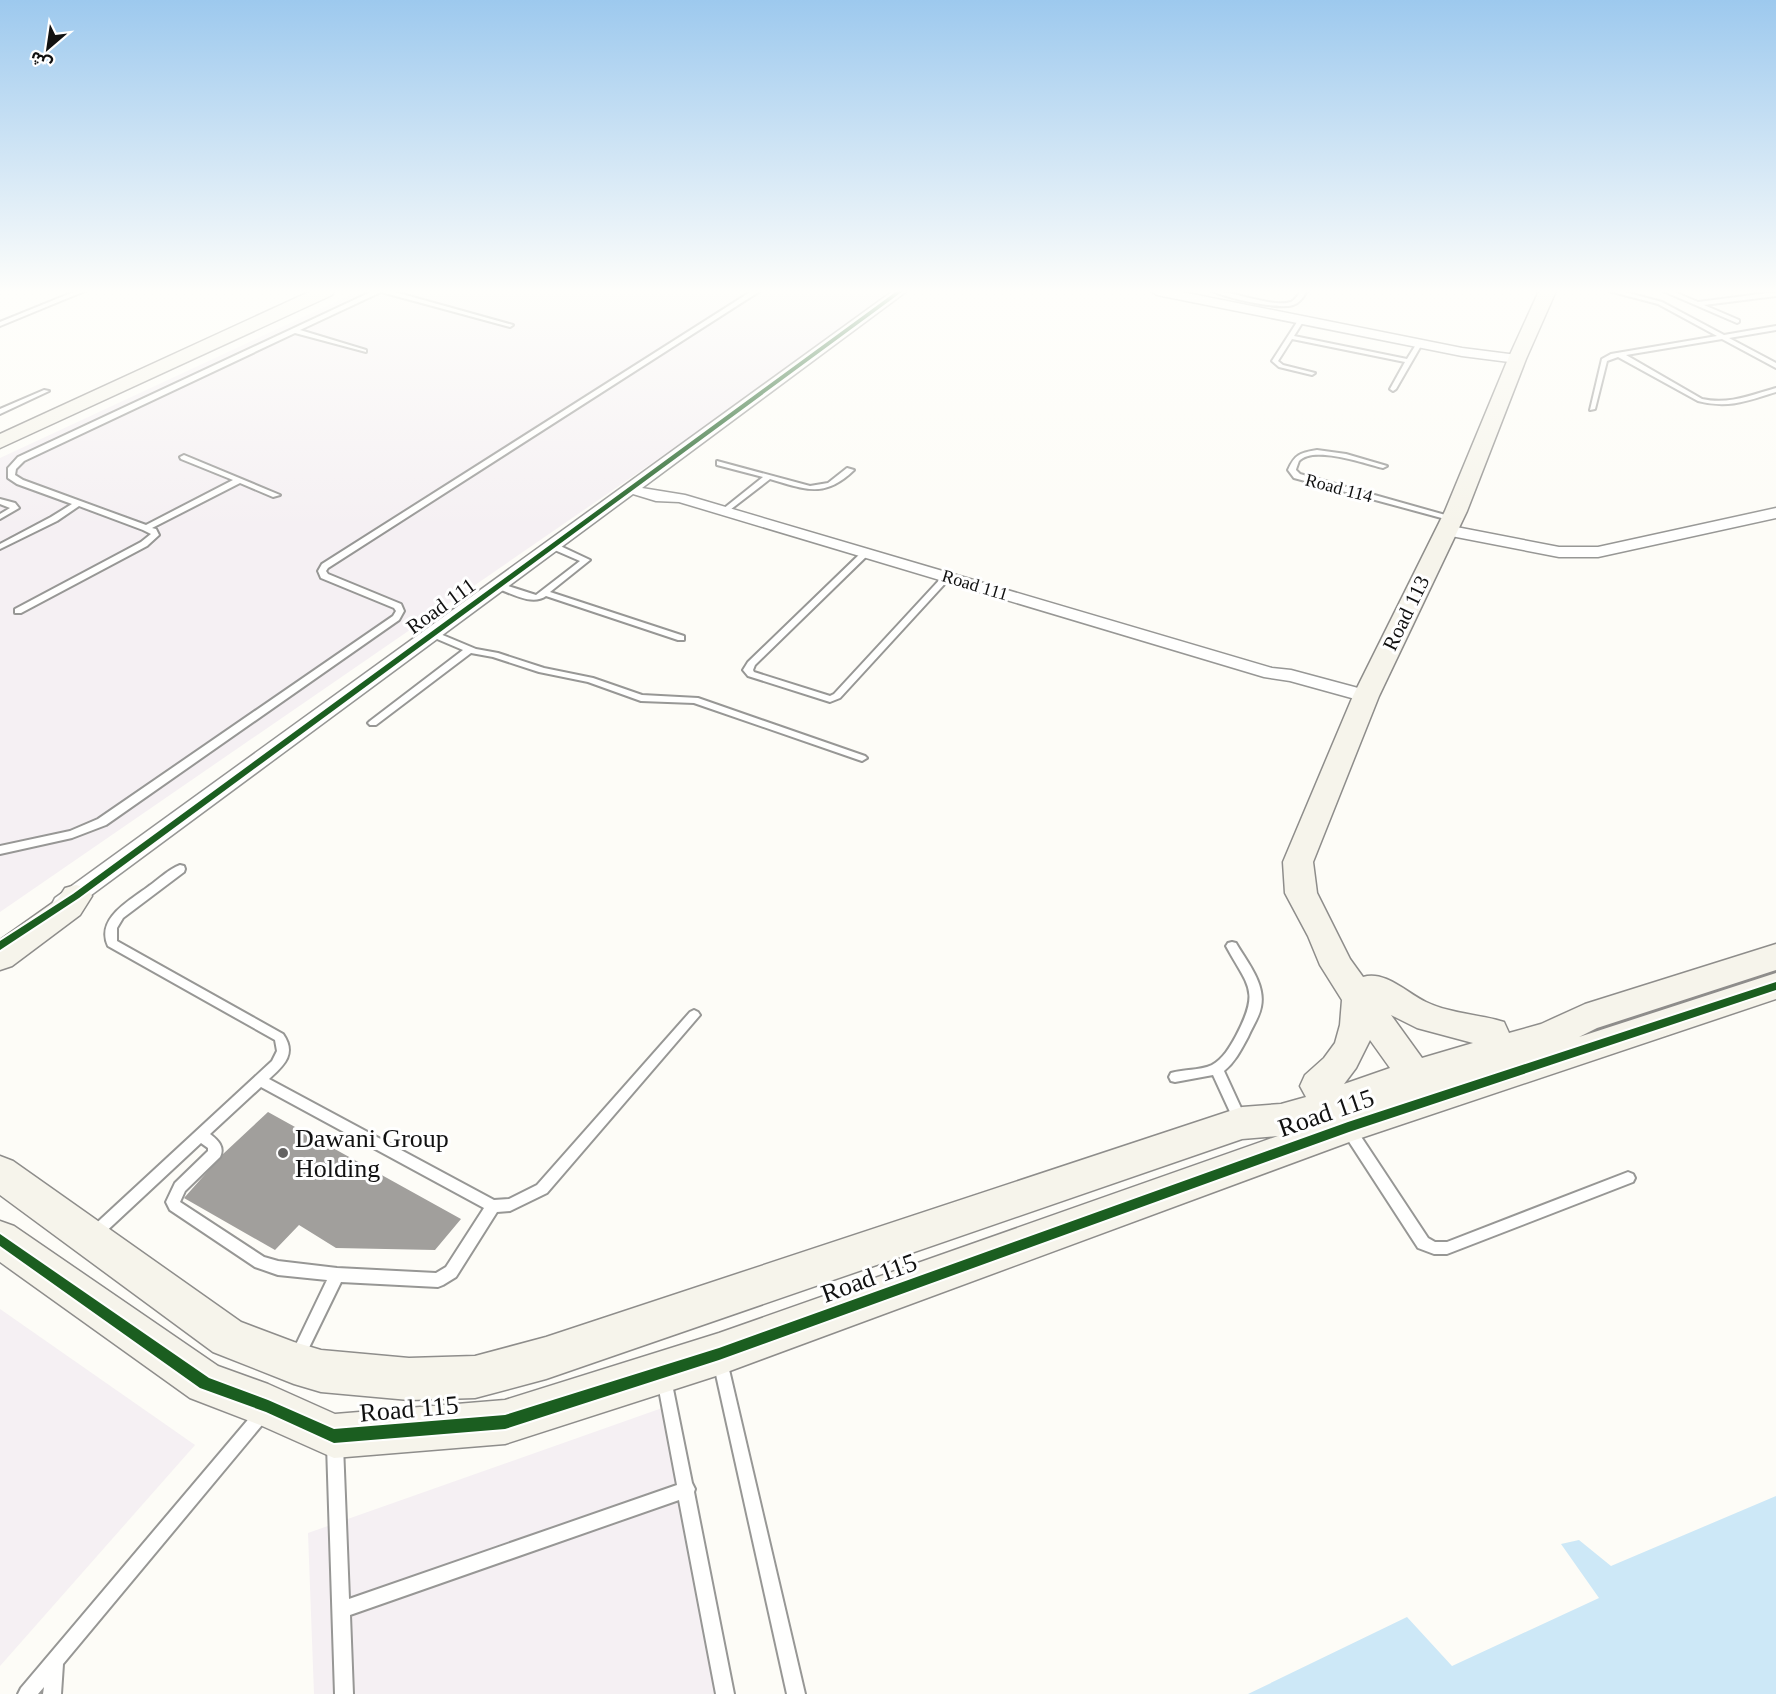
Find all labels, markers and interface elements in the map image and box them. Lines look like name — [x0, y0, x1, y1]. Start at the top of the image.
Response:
north arrow — [18, 18, 78, 78]
text: ش — [27, 47, 55, 73]
street label: Road 114 — [1303, 469, 1375, 507]
street label: Road 111 — [939, 565, 1011, 605]
street label: Road 113 — [1378, 572, 1434, 654]
street label: Road 111 — [402, 573, 480, 639]
street label: Road 115 — [1274, 1083, 1378, 1143]
place label: Dawani Group Holding — [295, 1124, 449, 1183]
marker: Dawani Group Holding — [276, 1146, 290, 1160]
street label: Road 115 — [817, 1247, 921, 1309]
street label: Road 115 — [358, 1390, 460, 1428]

